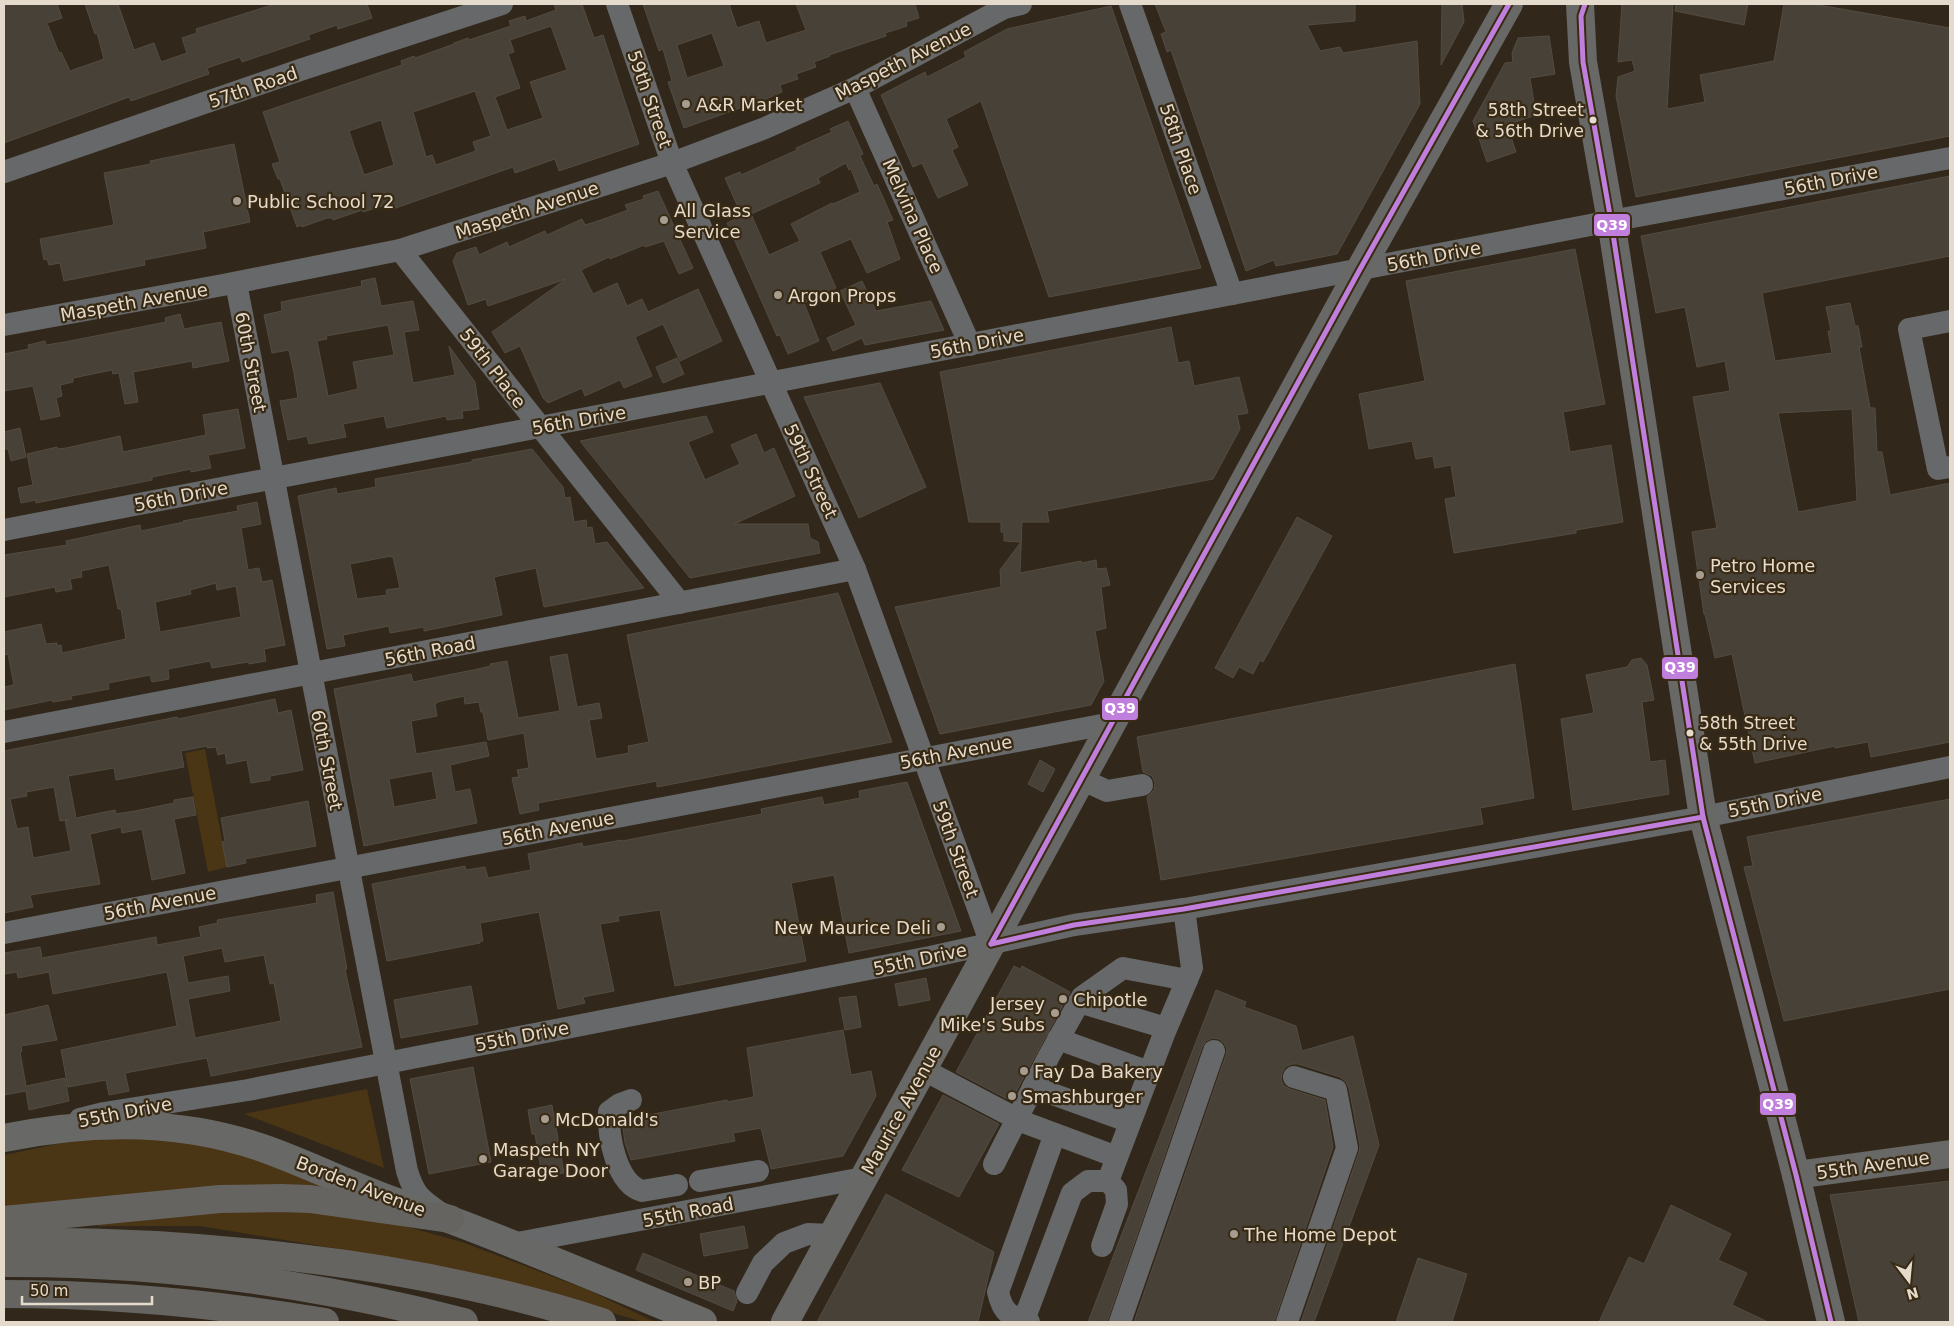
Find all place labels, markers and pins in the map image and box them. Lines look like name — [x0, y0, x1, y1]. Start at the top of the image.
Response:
place label: A&R Market — [696, 94, 802, 115]
marker: A&R Market — [680, 98, 692, 110]
place label: 58th Street & 56th Drive — [1476, 100, 1584, 141]
marker: 58th Street & 56th Drive — [1588, 115, 1598, 125]
place label: Public School 72 — [247, 191, 394, 212]
marker: Public School 72 — [231, 195, 243, 207]
place label: All Glass Service — [674, 200, 751, 242]
marker: All Glass Service — [658, 214, 670, 226]
place label: Argon Props — [788, 285, 896, 306]
marker: Argon Props — [772, 289, 784, 301]
place label: Petro Home Services — [1710, 555, 1815, 597]
marker: Petro Home Services — [1694, 569, 1706, 581]
place label: 58th Street & 55th Drive — [1699, 713, 1807, 754]
marker: 58th Street & 55th Drive — [1685, 728, 1695, 738]
place label: New Maurice Deli — [774, 917, 931, 938]
marker: New Maurice Deli — [935, 921, 947, 933]
place label: Chipotle — [1073, 989, 1148, 1010]
place label: Jersey Mike's Subs — [940, 993, 1045, 1035]
marker: Chipotle — [1057, 993, 1069, 1005]
marker: Jersey Mike's Subs — [1049, 1007, 1061, 1019]
place label: Fay Da Bakery — [1034, 1061, 1163, 1082]
marker: Fay Da Bakery — [1018, 1065, 1030, 1077]
place label: Smashburger — [1022, 1086, 1143, 1107]
marker: Smashburger — [1006, 1090, 1018, 1102]
place label: McDonald's — [555, 1109, 659, 1130]
marker: McDonald's — [539, 1113, 551, 1125]
place label: Maspeth NY Garage Door — [493, 1139, 609, 1181]
marker: Maspeth NY Garage Door — [477, 1153, 489, 1165]
place label: The Home Depot — [1243, 1224, 1397, 1245]
marker: The Home Depot — [1228, 1228, 1240, 1240]
place label: BP — [698, 1272, 721, 1293]
marker: BP — [682, 1276, 694, 1288]

